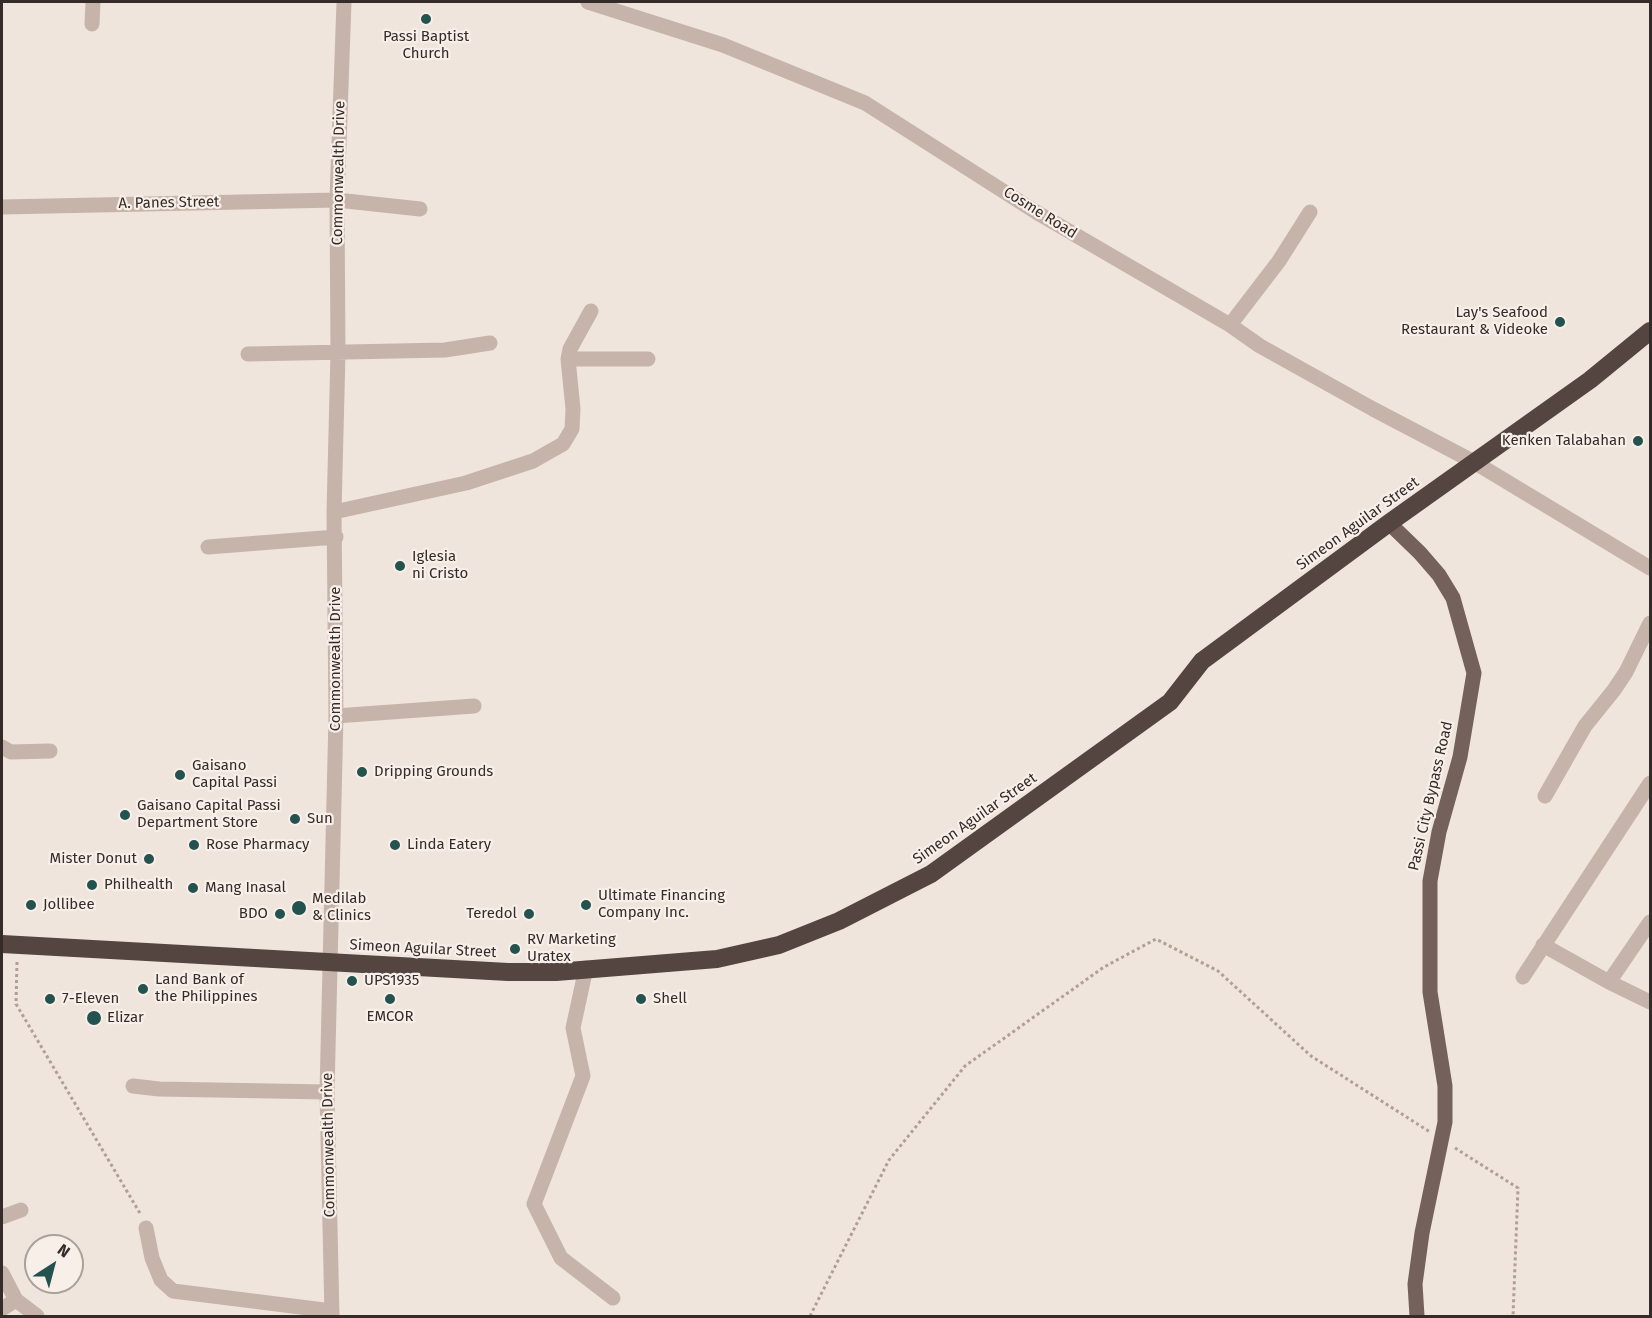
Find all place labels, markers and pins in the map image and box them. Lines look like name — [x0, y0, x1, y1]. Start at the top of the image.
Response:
marker: Passi Baptist Church — [419, 12, 433, 26]
place label: Passi Baptist Church — [383, 28, 469, 63]
place label: Lay's Seafood Restaurant & Videoke — [1401, 304, 1548, 339]
marker: Lay's Seafood Restaurant & Videoke — [1553, 315, 1567, 329]
place label: Kenken Talabahan — [1502, 432, 1626, 450]
marker: Kenken Talabahan — [1631, 434, 1645, 448]
place label: Iglesia ni Cristo — [412, 548, 468, 583]
marker: Iglesia ni Cristo — [393, 559, 407, 573]
place label: Gaisano Capital Passi — [192, 757, 277, 792]
place label: Dripping Grounds — [374, 763, 493, 781]
marker: Dripping Grounds — [355, 765, 369, 779]
marker: Gaisano Capital Passi — [173, 768, 187, 782]
place label: Gaisano Capital Passi Department Store — [137, 797, 281, 832]
marker: Gaisano Capital Passi Department Store — [118, 808, 132, 822]
place label: Sun — [307, 810, 333, 828]
marker: Sun — [288, 812, 302, 826]
place label: Rose Pharmacy — [206, 836, 309, 854]
place label: Linda Eatery — [407, 836, 491, 854]
marker: Rose Pharmacy — [187, 838, 201, 852]
marker: Linda Eatery — [388, 838, 402, 852]
place label: Mister Donut — [50, 850, 137, 868]
marker: Mister Donut — [142, 852, 156, 866]
place label: Philhealth — [104, 876, 173, 894]
marker: Philhealth — [85, 878, 99, 892]
place label: Mang Inasal — [205, 879, 286, 897]
marker: Mang Inasal — [186, 881, 200, 895]
place label: Ultimate Financing Company Inc. — [598, 887, 725, 922]
place label: Medilab & Clinics — [312, 890, 371, 925]
place label: Jollibee — [43, 896, 95, 914]
marker: Jollibee — [24, 898, 38, 912]
marker: Ultimate Financing Company Inc. — [579, 898, 593, 912]
marker: Medilab & Clinics — [290, 899, 308, 917]
place label: BDO — [239, 905, 268, 923]
place label: Teredol — [466, 905, 517, 923]
marker: BDO — [273, 907, 287, 921]
marker: Teredol — [522, 907, 536, 921]
place label: RV Marketing Uratex — [527, 931, 616, 966]
marker: RV Marketing Uratex — [508, 942, 522, 956]
place label: Land Bank of the Philippines — [155, 971, 257, 1006]
place label: UPS1935 — [364, 972, 419, 990]
marker: UPS1935 — [345, 974, 359, 988]
marker: Land Bank of the Philippines — [136, 982, 150, 996]
place label: 7-Eleven — [62, 990, 119, 1008]
place label: Shell — [653, 990, 687, 1008]
marker: 7-Eleven — [43, 992, 57, 1006]
marker: EMCOR — [383, 992, 397, 1006]
marker: Shell — [634, 992, 648, 1006]
place label: EMCOR — [366, 1008, 414, 1026]
marker: Elizar — [85, 1009, 103, 1027]
place label: Elizar — [107, 1009, 144, 1027]

